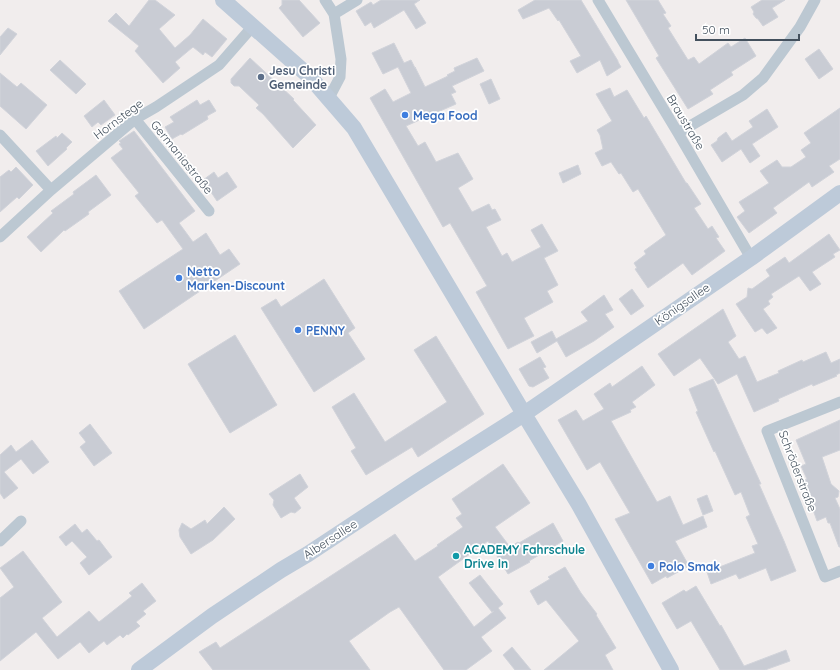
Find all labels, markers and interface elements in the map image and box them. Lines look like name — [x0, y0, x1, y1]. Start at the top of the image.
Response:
scale bar — [696, 16, 799, 42]
text: 50 m — [702, 22, 730, 37]
place label: Jesu Christi Gemeinde — [269, 63, 335, 92]
marker: Jesu Christi Gemeinde — [256, 72, 266, 82]
street label: Braustraße — [664, 92, 708, 153]
street label: Hornstege — [90, 95, 146, 142]
place label: Mega Food — [413, 108, 477, 123]
marker: Mega Food — [400, 110, 410, 120]
street label: Germaniastraße — [148, 117, 216, 197]
place label: Netto Marken-Discount — [187, 264, 285, 293]
marker: Netto Marken-Discount — [174, 273, 184, 283]
street label: Königsallee — [651, 279, 713, 329]
place label: PENNY — [306, 323, 345, 338]
marker: PENNY — [293, 325, 303, 335]
street label: Schröderstraße — [776, 428, 820, 514]
street label: Albersallee — [300, 516, 360, 562]
place label: ACADEMY Fahrschule Drive In — [464, 542, 585, 571]
marker: ACADEMY Fahrschule Drive In — [451, 551, 461, 561]
place label: Polo Smak — [659, 559, 720, 574]
marker: Polo Smak — [646, 561, 656, 571]

